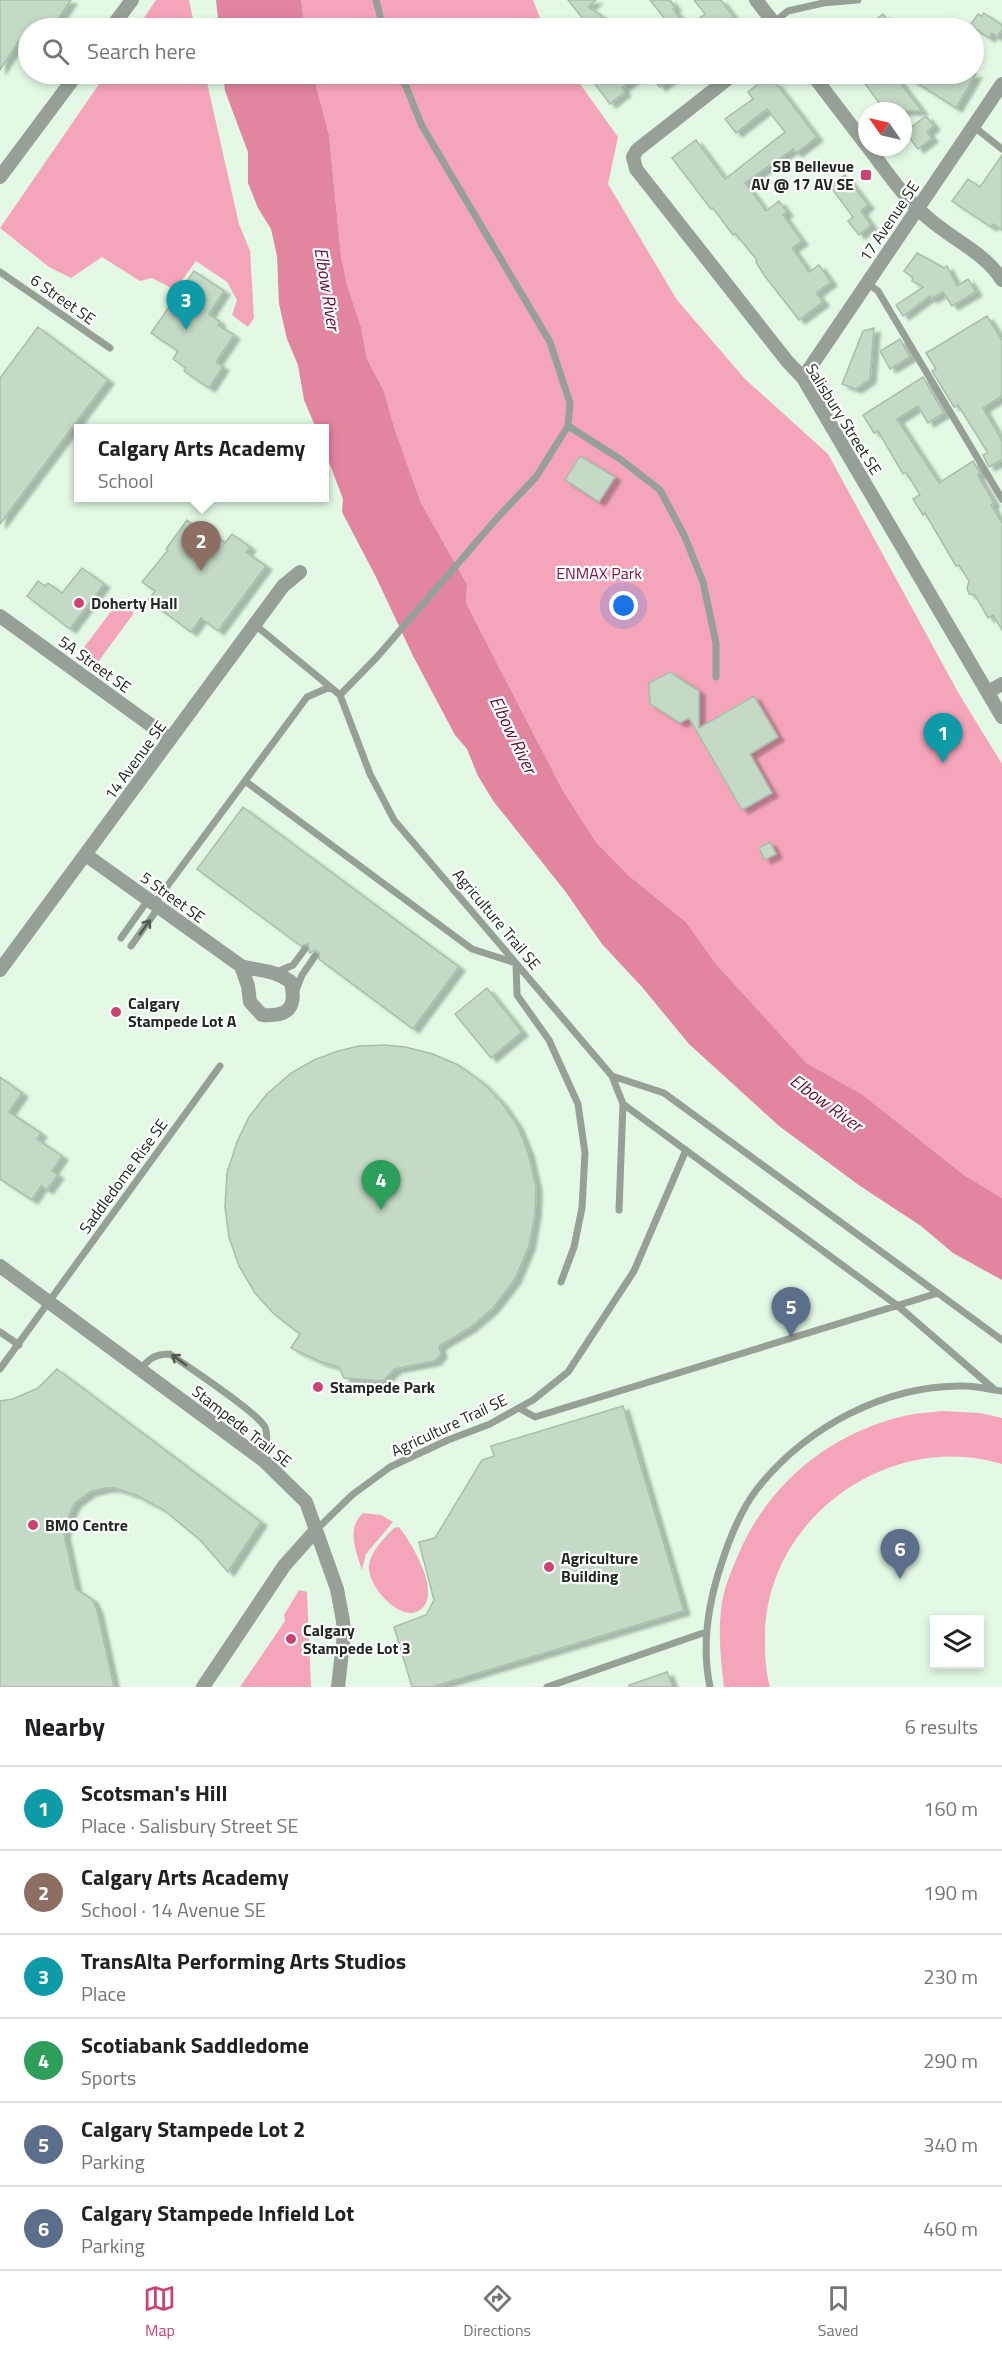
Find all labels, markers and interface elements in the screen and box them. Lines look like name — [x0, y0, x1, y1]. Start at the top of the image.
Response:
search box — [18, 18, 984, 84]
text: Search here — [87, 34, 196, 68]
icon: search — [39, 35, 72, 68]
north arrow — [858, 102, 912, 156]
place label: SB Bellevue AV @ 17 AV SE — [751, 154, 854, 196]
marker: SB Bellevue AV @ 17 AV SE — [859, 168, 873, 182]
street label: 17 Avenue SE — [853, 176, 925, 266]
water label: Elbow River — [308, 246, 348, 335]
street label: 6 Street SE — [25, 268, 101, 330]
pin: 3 — [166, 280, 206, 330]
street label: Salisbury Street SE — [800, 359, 888, 479]
popup — [74, 424, 329, 502]
text: Calgary Arts Academy — [98, 431, 305, 465]
text: School — [98, 465, 154, 496]
pin: 2 — [182, 522, 220, 571]
park label: ENMAX Park — [556, 561, 642, 585]
place label: Doherty Hall — [91, 591, 178, 615]
your location — [609, 591, 638, 620]
marker: Doherty Hall — [72, 596, 86, 610]
street label: 5A Street SE — [54, 630, 136, 699]
water label: Elbow River — [483, 691, 545, 780]
pin: 1 — [924, 714, 962, 763]
street label: 14 Avenue SE — [98, 715, 172, 804]
street label: Agriculture Trail SE — [447, 863, 547, 975]
street label: 5 Street SE — [136, 865, 210, 929]
one-way arrow — [139, 919, 151, 935]
place label: Calgary Stampede Lot A — [128, 991, 237, 1033]
marker: Calgary Stampede Lot A — [109, 1005, 123, 1019]
water label: Elbow River — [785, 1067, 870, 1139]
street label: Saddledome Rise SE — [73, 1113, 173, 1239]
pin: 4 — [362, 1160, 400, 1210]
pin: 5 — [772, 1288, 810, 1337]
one-way arrow — [171, 1354, 187, 1366]
place label: Stampede Park — [330, 1375, 436, 1399]
street label: Stampede Trail SE — [187, 1379, 297, 1473]
marker: Stampede Park — [311, 1380, 325, 1394]
street label: Agriculture Trail SE — [387, 1387, 511, 1462]
place label: BMO Centre — [45, 1513, 128, 1537]
marker: BMO Centre — [26, 1518, 40, 1532]
pin: 6 — [880, 1530, 920, 1579]
place label: Agriculture Building — [561, 1546, 638, 1588]
marker: Agriculture Building — [542, 1560, 556, 1574]
map controls — [930, 1615, 984, 1669]
button: layers — [930, 1615, 984, 1669]
place label: Calgary Stampede Lot 3 — [303, 1618, 411, 1660]
marker: Calgary Stampede Lot 3 — [284, 1632, 298, 1646]
text: Nearby — [24, 1707, 105, 1746]
text: 6 results — [905, 1711, 978, 1742]
text: Scotsman's Hill — [81, 1776, 227, 1810]
text: 1 — [38, 1793, 49, 1824]
text: 160 m — [923, 1793, 978, 1824]
text: Place · Salisbury Street SE — [81, 1810, 298, 1841]
text: Calgary Arts Academy — [81, 1860, 289, 1894]
text: 2 — [38, 1877, 49, 1908]
text: 190 m — [923, 1877, 978, 1908]
text: School · 14 Avenue SE — [81, 1894, 266, 1925]
text: TransAlta Performing Arts Studios — [81, 1944, 406, 1978]
text: 3 — [38, 1961, 49, 1992]
text: 230 m — [923, 1961, 978, 1992]
text: Place — [81, 1978, 126, 2009]
text: Scotiabank Saddledome — [81, 2028, 309, 2062]
text: 4 — [38, 2045, 49, 2076]
text: 290 m — [923, 2045, 978, 2076]
text: Sports — [81, 2062, 136, 2093]
text: Calgary Stampede Lot 2 — [81, 2112, 305, 2146]
text: 5 — [38, 2129, 49, 2160]
text: 340 m — [923, 2129, 978, 2160]
text: Parking — [81, 2146, 145, 2177]
text: Calgary Stampede Infield Lot — [81, 2196, 354, 2230]
text: 6 — [38, 2213, 49, 2244]
text: 460 m — [923, 2213, 978, 2244]
text: Parking — [81, 2230, 145, 2261]
tab: Map — [143, 2282, 176, 2342]
tab: Directions — [463, 2282, 531, 2342]
tab: Saved — [818, 2282, 859, 2342]

